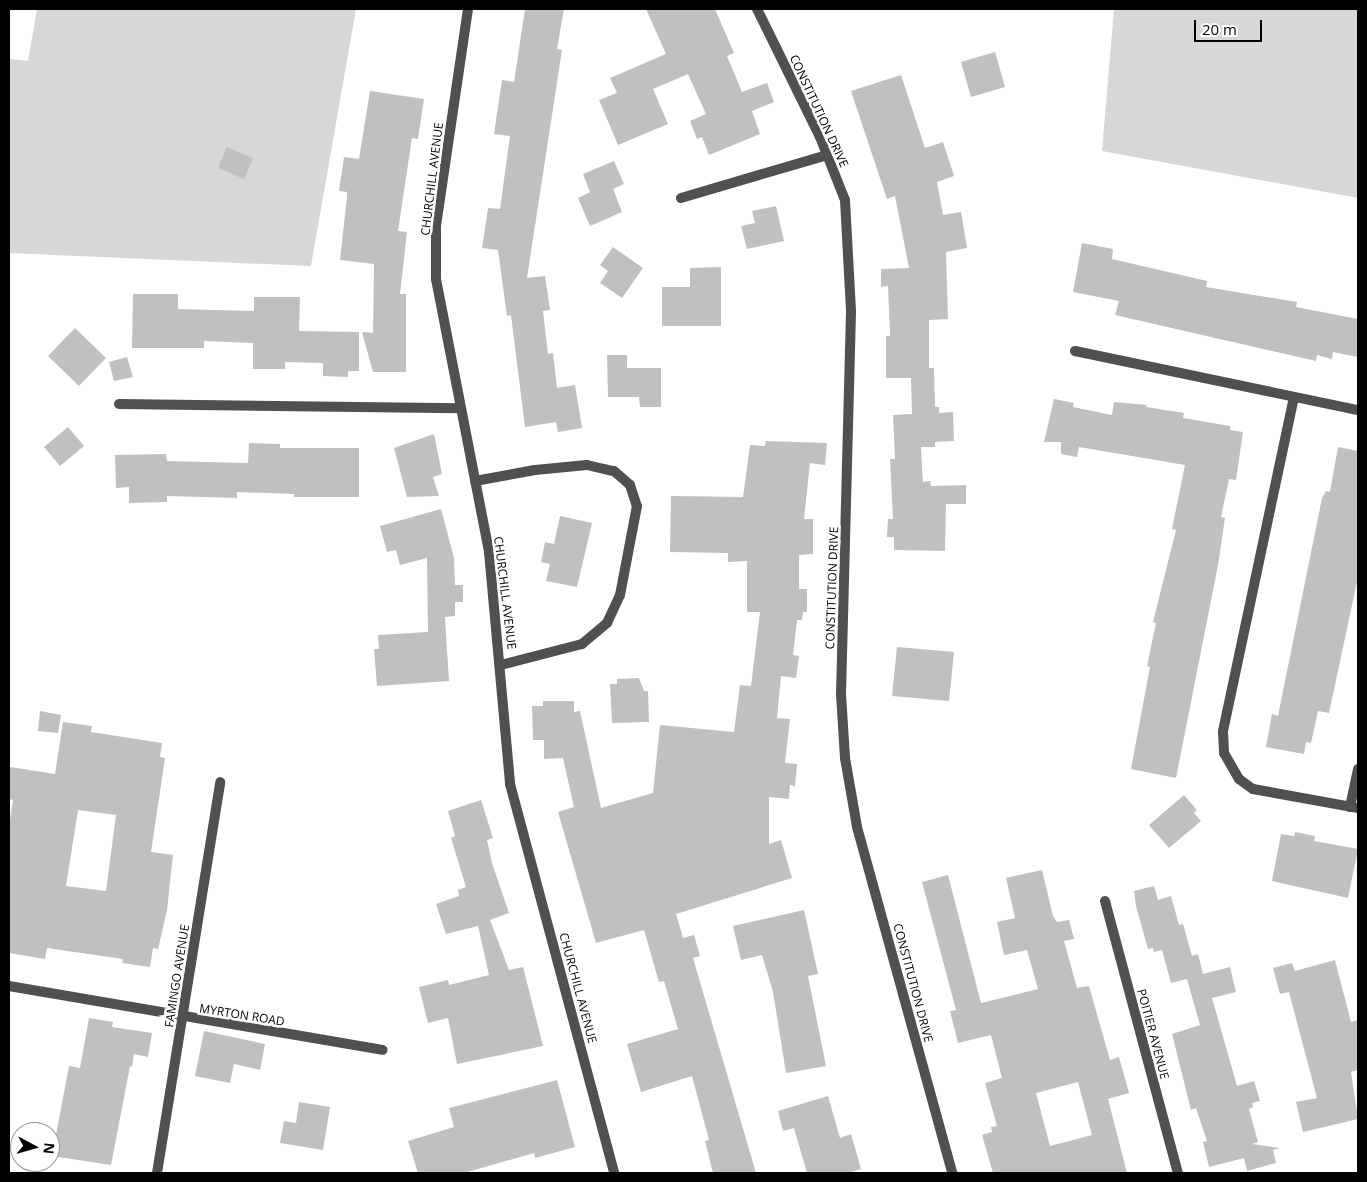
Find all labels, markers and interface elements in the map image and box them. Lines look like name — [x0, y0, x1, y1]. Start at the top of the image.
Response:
scale bar — [1197, 10, 1264, 42]
text: 20 m — [1202, 19, 1237, 39]
street label: CONSTITUTION DRIVE — [787, 52, 851, 170]
street label: CHURCHILL AVENUE — [418, 122, 446, 236]
street label: CONSTITUTION DRIVE — [823, 527, 841, 649]
street label: CHURCHILL AVENUE — [491, 536, 519, 650]
street label: CONSTITUTION DRIVE — [890, 922, 936, 1044]
street label: FAMINGO AVENUE — [162, 924, 192, 1028]
street label: CHURCHILL AVENUE — [556, 931, 600, 1045]
street label: POITIER AVENUE — [1134, 987, 1172, 1081]
street label: MYRTON ROAD — [198, 1001, 286, 1029]
north arrow — [10, 1122, 60, 1172]
text: N — [39, 1142, 59, 1155]

